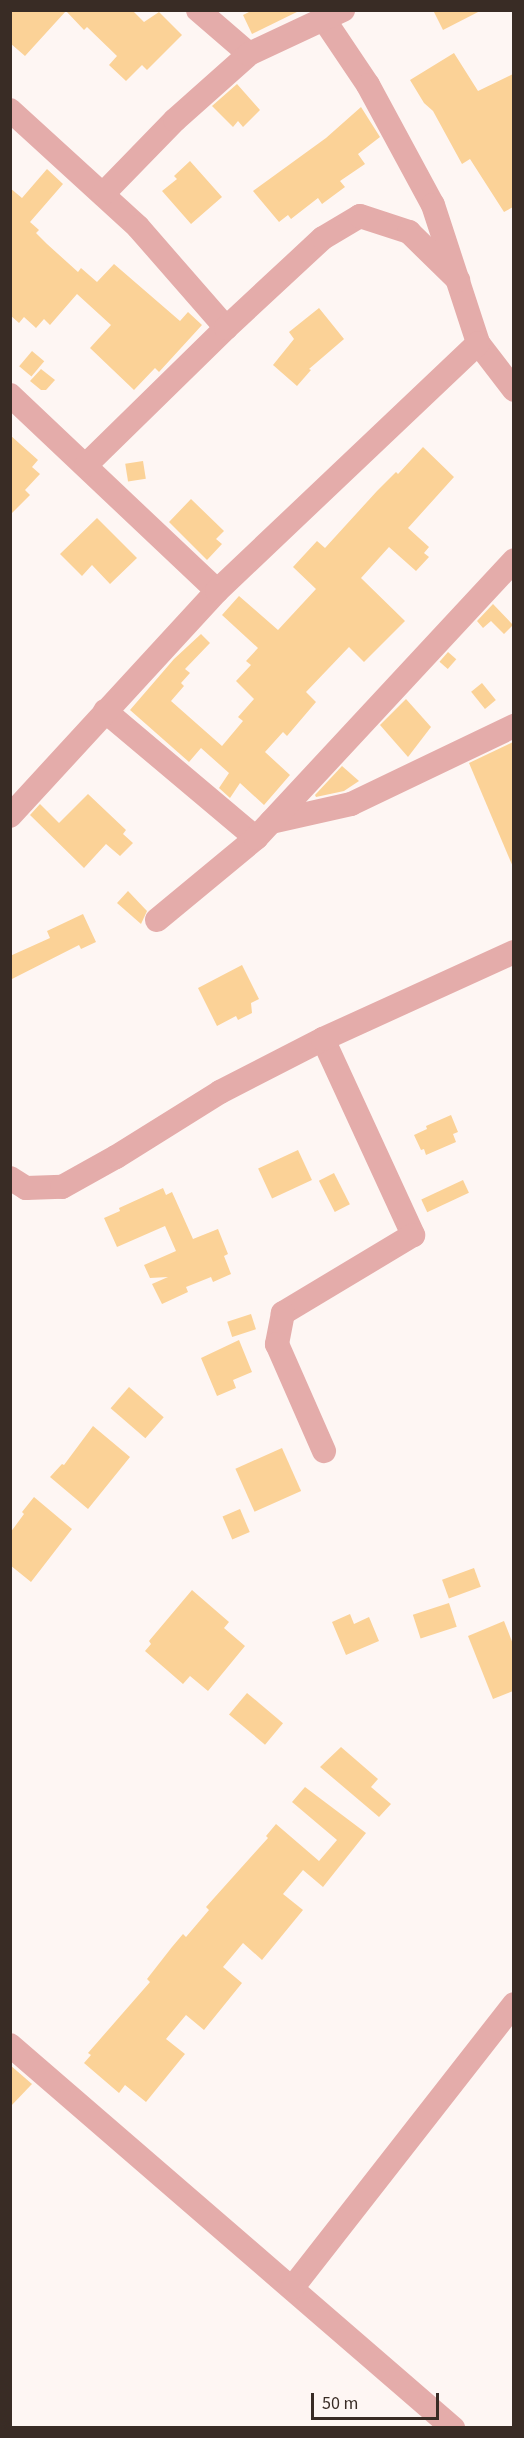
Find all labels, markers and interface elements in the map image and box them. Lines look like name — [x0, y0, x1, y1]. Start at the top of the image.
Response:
scale bar — [314, 2381, 442, 2419]
text: 50 m — [322, 2391, 358, 2416]

